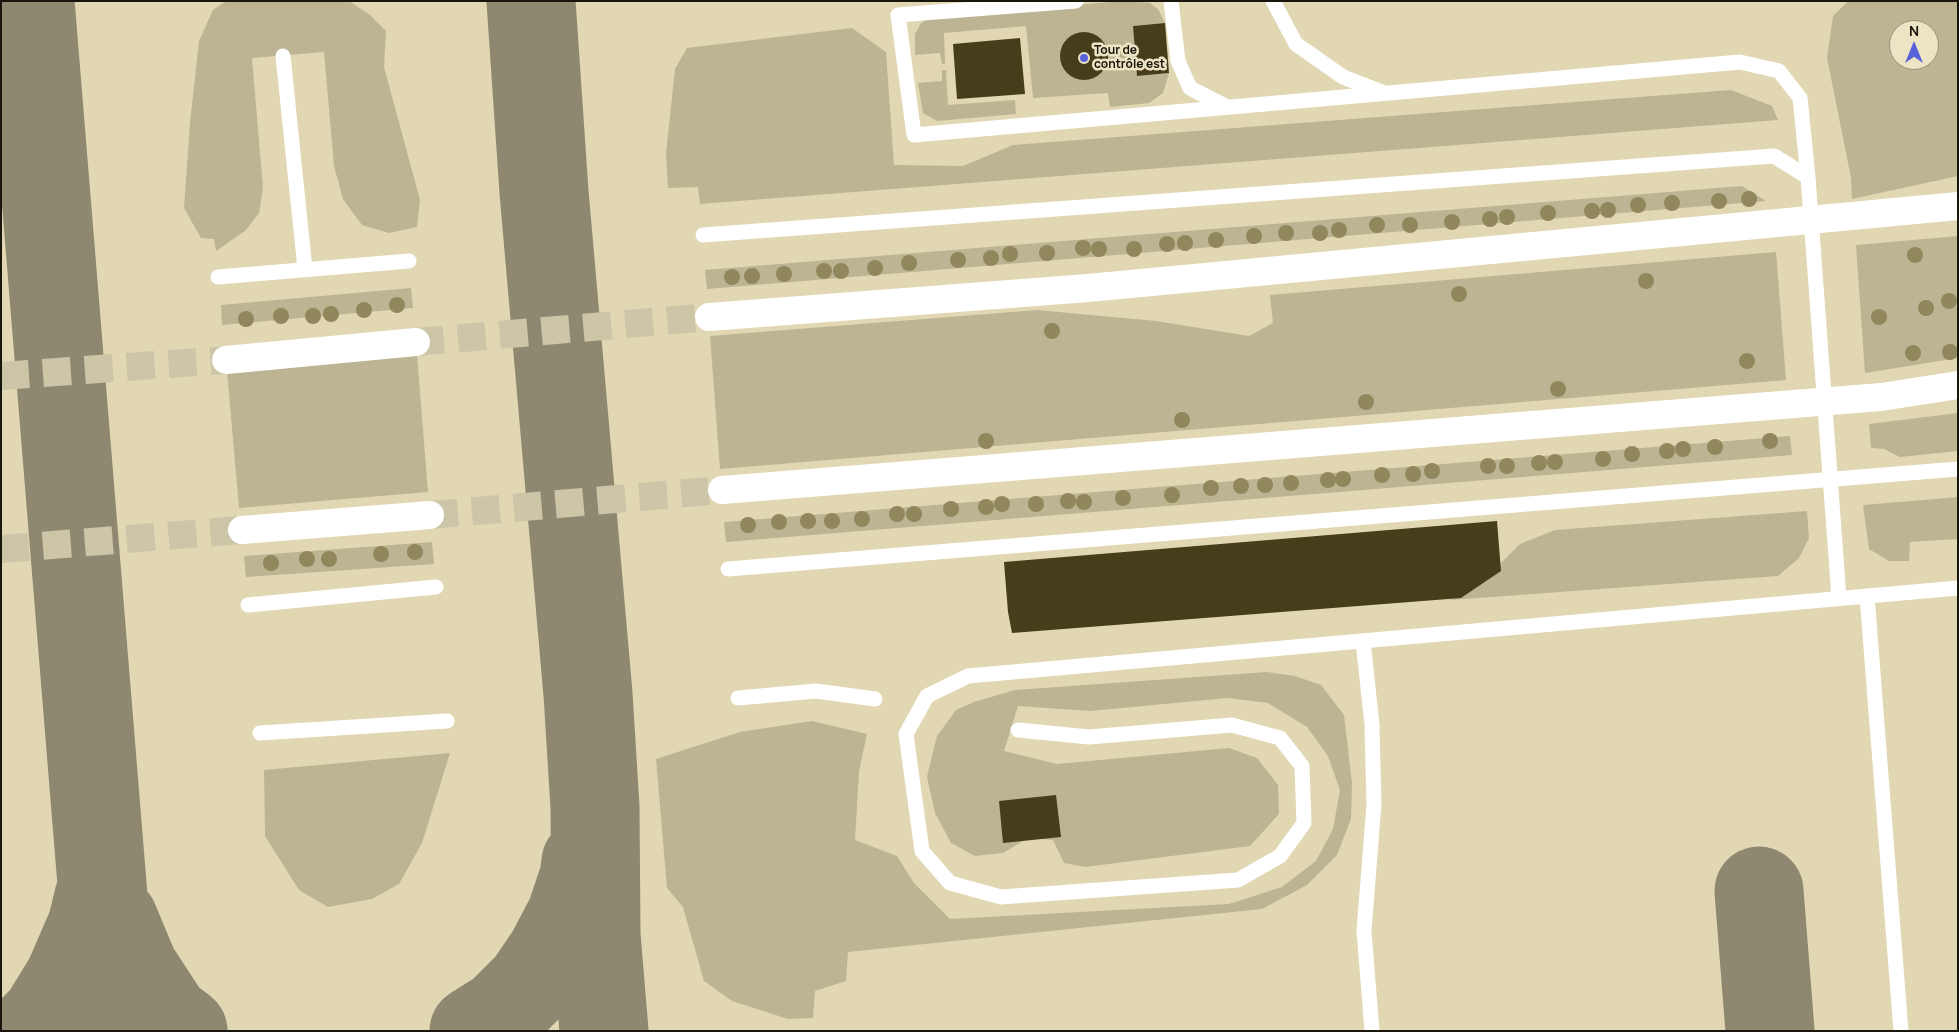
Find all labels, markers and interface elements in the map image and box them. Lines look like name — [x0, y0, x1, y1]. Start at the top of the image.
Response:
north arrow — [1889, 20, 1939, 70]
text: N — [1909, 21, 1919, 40]
place label: Tour de contrôle est — [1094, 44, 1165, 72]
marker: Tour de contrôle est — [1078, 52, 1090, 64]

